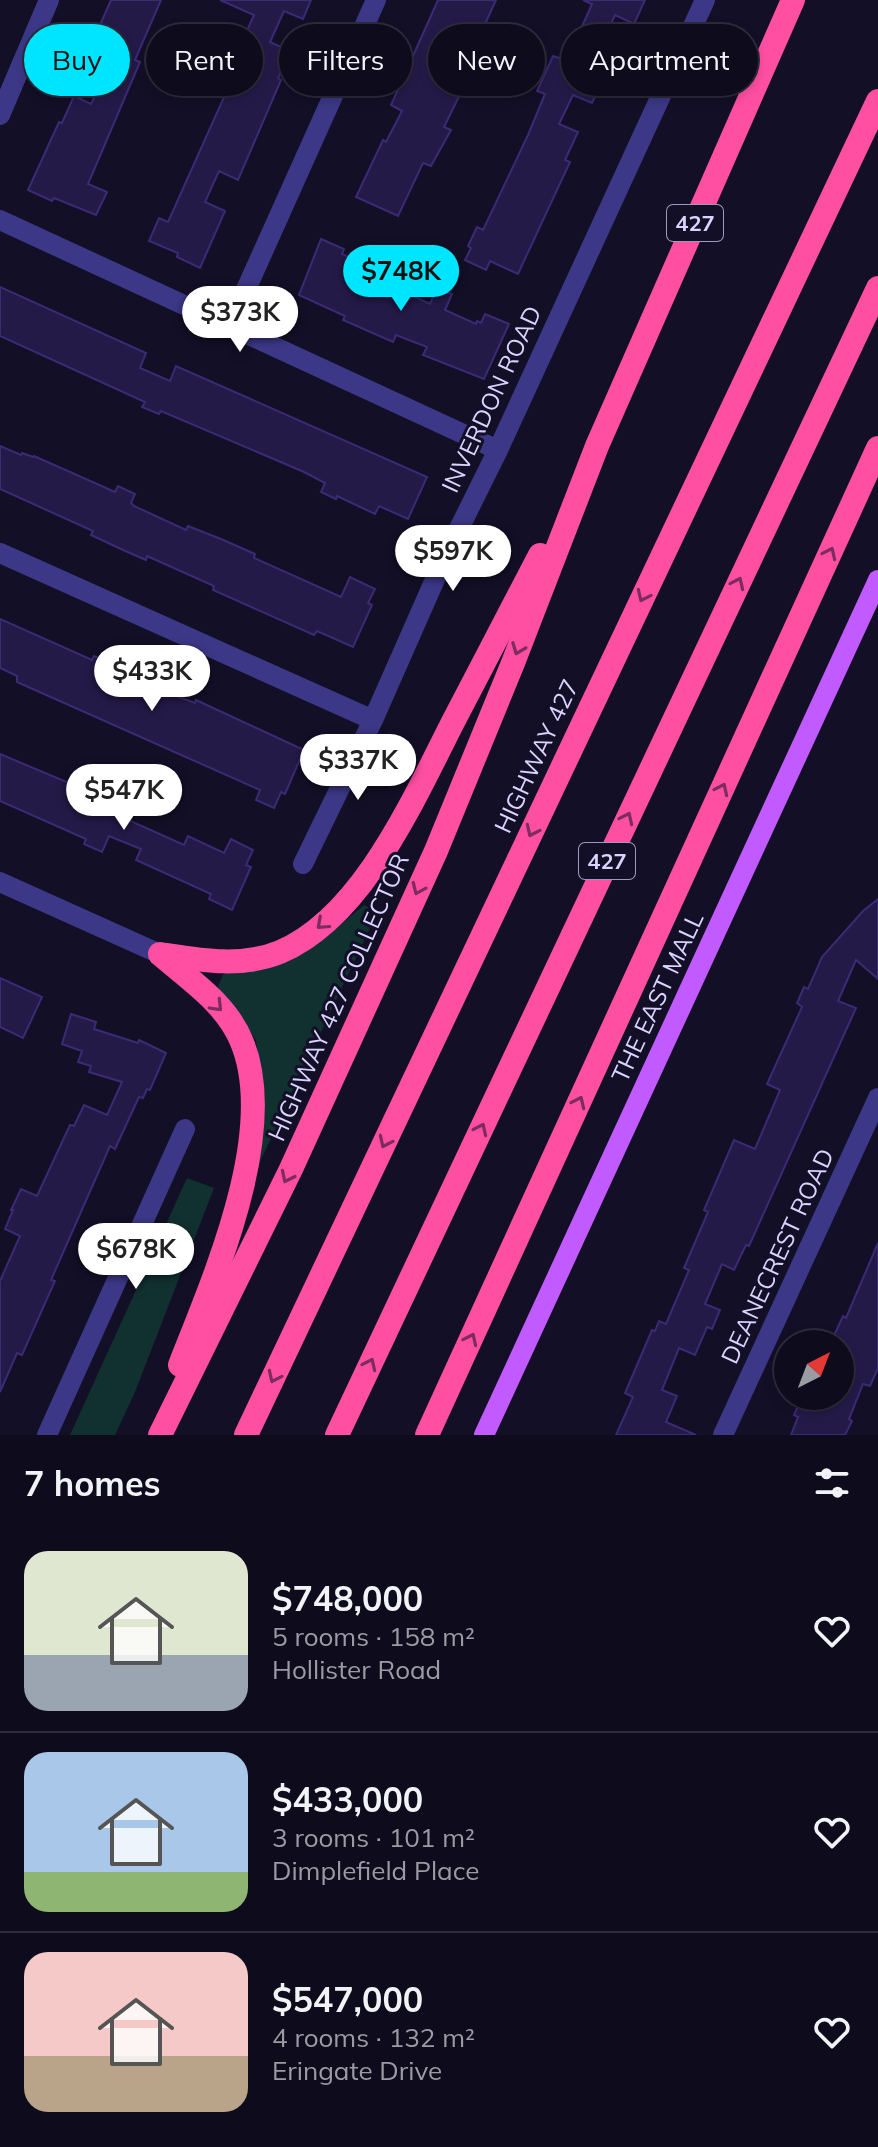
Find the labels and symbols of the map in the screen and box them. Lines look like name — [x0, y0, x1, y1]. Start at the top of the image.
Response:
road number: 427 — [667, 205, 723, 241]
pin: $748K — [345, 245, 457, 313]
pin: $373K — [184, 286, 296, 354]
street label: INVERDON ROAD — [435, 301, 547, 497]
pin: $597K — [397, 525, 509, 593]
one-way arrow — [820, 546, 836, 561]
one-way arrow — [728, 577, 744, 591]
one-way arrow — [637, 588, 653, 602]
one-way arrow — [511, 641, 528, 655]
pin: $433K — [96, 645, 208, 713]
street label: HIGHWAY 427 — [487, 674, 585, 838]
pin: $337K — [302, 734, 414, 802]
pin: $547K — [68, 764, 180, 832]
one-way arrow — [712, 783, 728, 797]
one-way arrow — [617, 812, 633, 826]
one-way arrow — [526, 823, 542, 837]
road number: 427 — [579, 843, 635, 879]
street label: HIGHWAY 427 COLLECTOR — [261, 849, 415, 1145]
one-way arrow — [412, 881, 428, 896]
street label: THE EAST MALL — [604, 907, 710, 1087]
one-way arrow — [317, 915, 332, 929]
one-way arrow — [208, 997, 223, 1011]
one-way arrow — [569, 1096, 585, 1110]
one-way arrow — [471, 1123, 487, 1138]
one-way arrow — [379, 1134, 395, 1149]
street label: DEANECREST ROAD — [714, 1144, 840, 1368]
one-way arrow — [281, 1168, 297, 1183]
pin: $678K — [80, 1223, 192, 1291]
north arrow — [774, 1330, 854, 1410]
one-way arrow — [461, 1332, 477, 1347]
one-way arrow — [360, 1358, 376, 1373]
one-way arrow — [268, 1369, 284, 1383]

